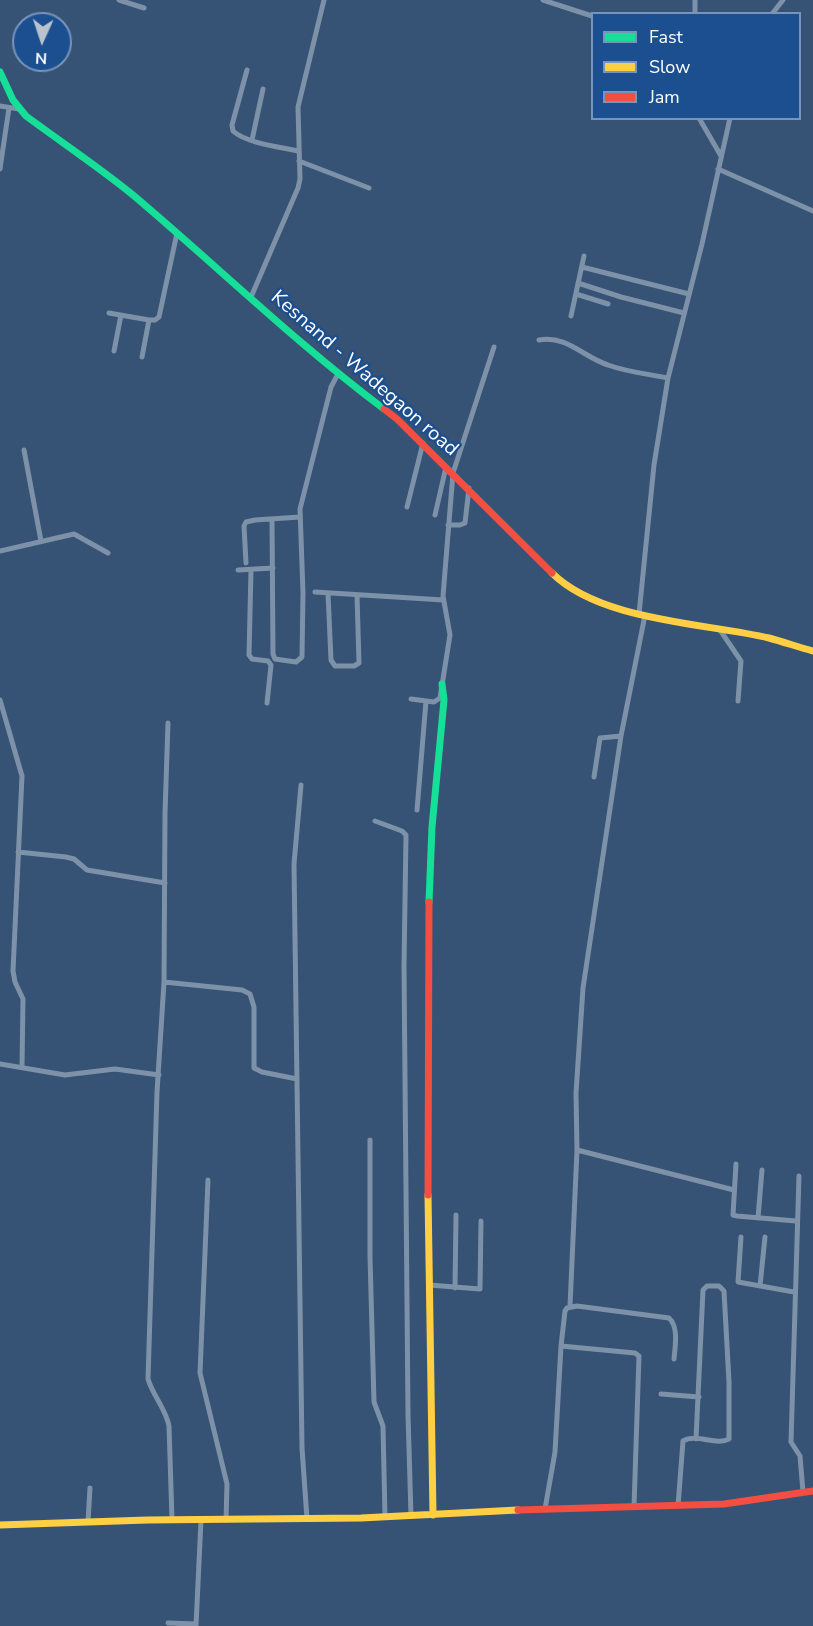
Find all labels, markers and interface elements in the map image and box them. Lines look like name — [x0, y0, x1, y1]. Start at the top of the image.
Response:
north arrow — [12, 12, 72, 72]
legend — [591, 12, 801, 120]
text: Fast — [649, 25, 683, 49]
text: N — [35, 47, 48, 69]
text: Slow — [649, 55, 690, 79]
text: Jam — [649, 85, 680, 109]
street label: Kesnand - Wadegaon road — [265, 286, 463, 462]

